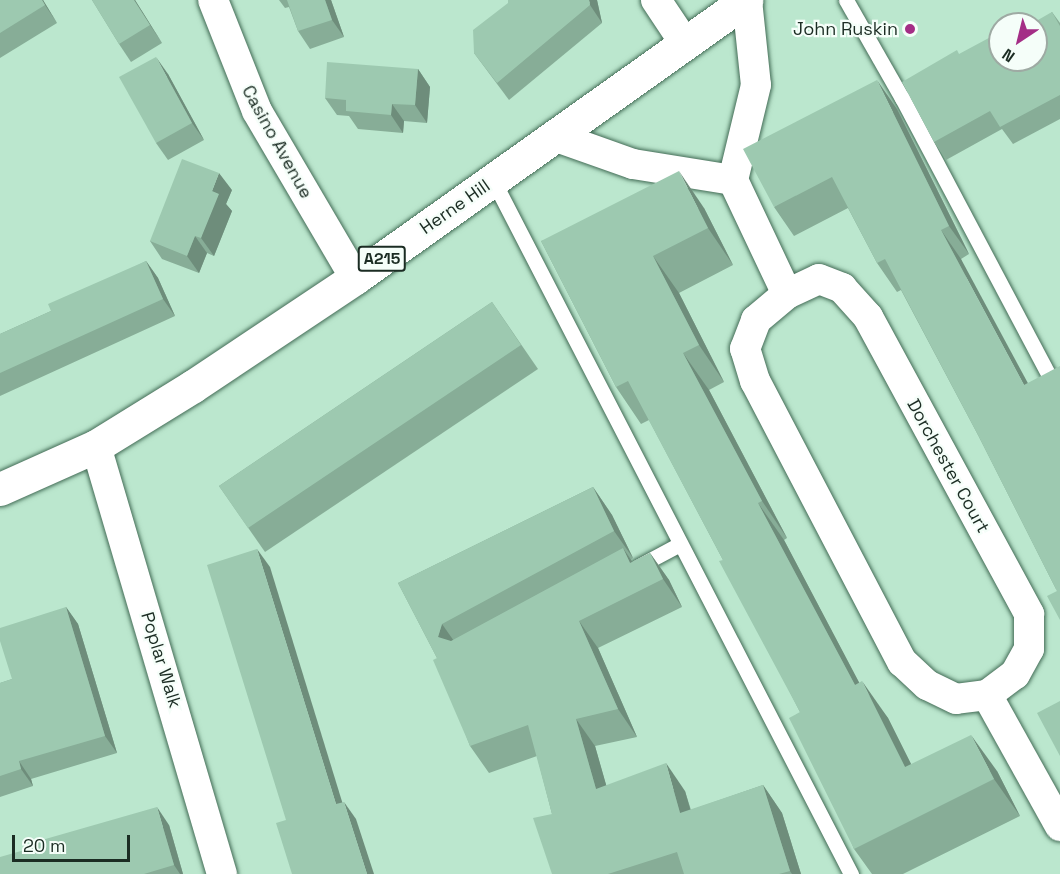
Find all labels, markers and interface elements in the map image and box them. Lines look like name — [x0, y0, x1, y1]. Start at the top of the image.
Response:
north arrow — [988, 12, 1048, 72]
place label: John Ruskin — [793, 18, 898, 40]
marker: John Ruskin — [903, 22, 917, 36]
text: N — [998, 44, 1019, 67]
street label: Casino Avenue — [237, 82, 317, 202]
street label: Herne Hill — [416, 175, 494, 239]
road number: A215 — [356, 246, 407, 272]
street label: Dorchester Court — [902, 395, 994, 537]
street label: Poplar Walk — [136, 609, 186, 711]
scale bar — [15, 823, 134, 861]
text: 20 m — [23, 834, 66, 857]

